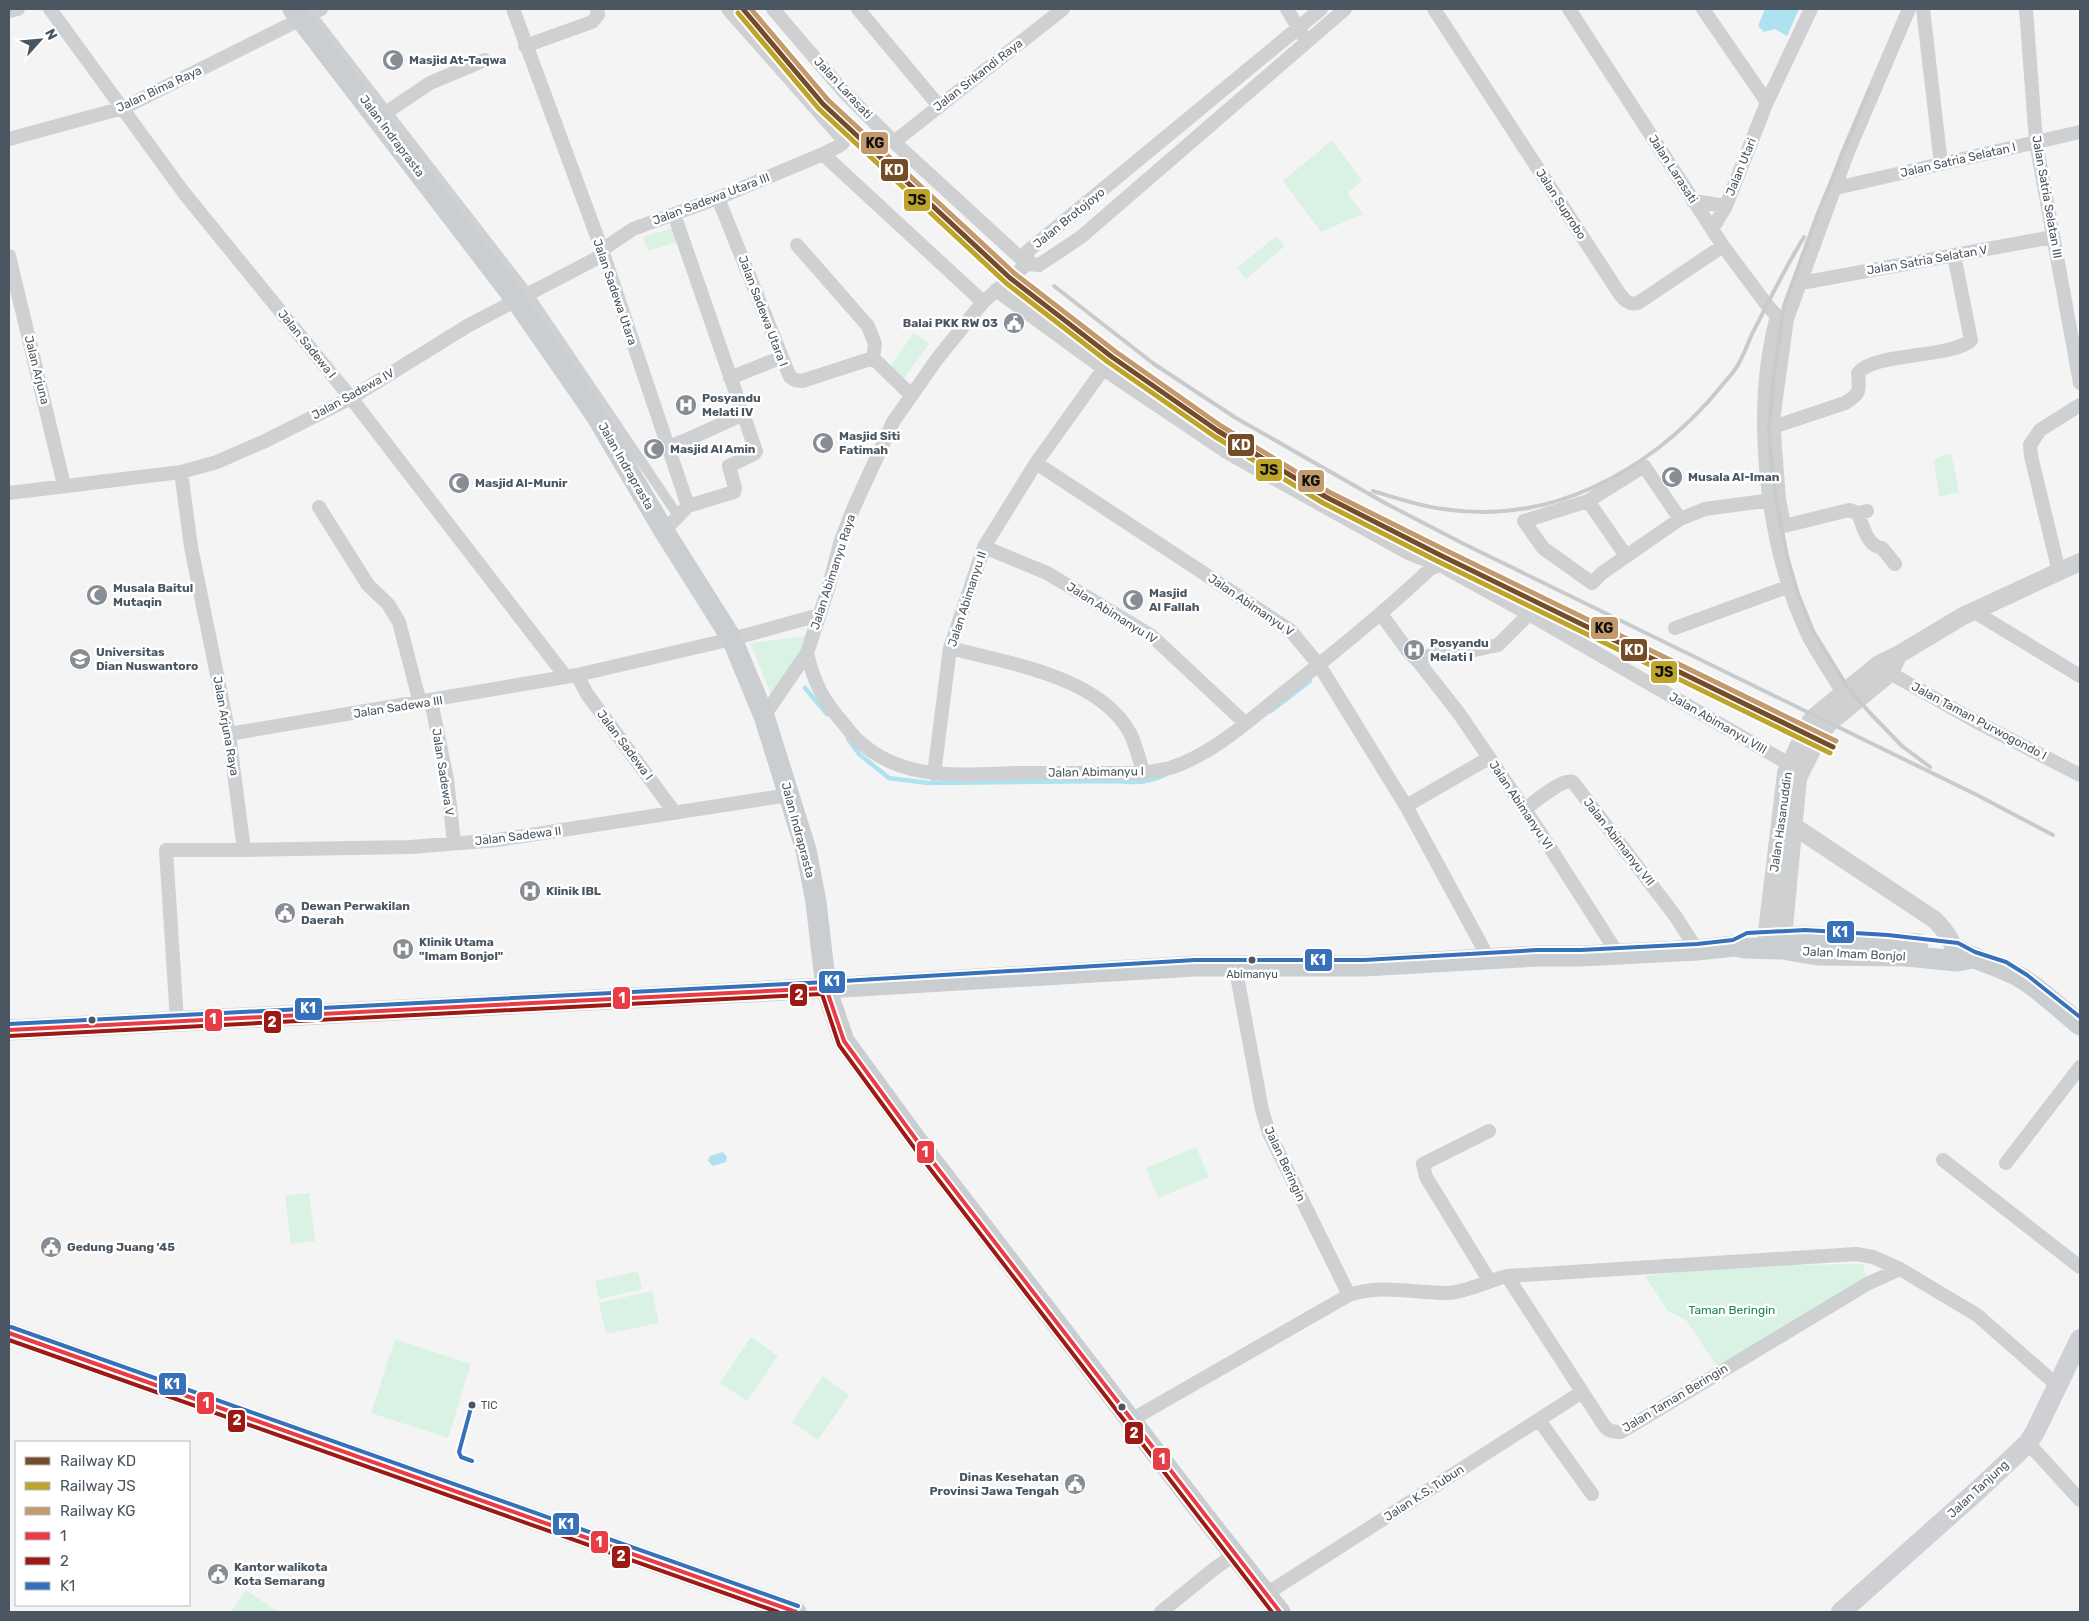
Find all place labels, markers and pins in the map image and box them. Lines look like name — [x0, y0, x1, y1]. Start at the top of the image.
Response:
mosque icon: Masjid At-Taqwa — [381, 48, 405, 72]
place label: Masjid At-Taqwa — [409, 53, 506, 67]
public building icon: Balai PKK RW 03 — [1002, 311, 1026, 335]
place label: Balai PKK RW 03 — [903, 316, 998, 330]
place label: Posyandu Melati IV — [702, 391, 761, 419]
hospital icon: Posyandu Melati IV — [674, 393, 698, 417]
place label: Masjid Siti Fatimah — [839, 429, 900, 457]
mosque icon: Masjid Siti Fatimah — [811, 431, 835, 455]
mosque icon: Masjid Al Amin — [642, 437, 666, 461]
place label: Masjid Al Amin — [670, 442, 756, 456]
mosque icon: Musala Al-Iman — [1660, 465, 1684, 489]
place label: Musala Al-Iman — [1688, 470, 1780, 484]
mosque icon: Masjid Al-Munir — [447, 471, 471, 495]
place label: Masjid Al-Munir — [475, 476, 568, 490]
place label: Musala Baitul Mutaqin — [113, 581, 193, 609]
mosque icon: Musala Baitul Mutaqin — [85, 583, 109, 607]
place label: Masjid Al Fallah — [1149, 586, 1200, 614]
mosque icon: Masjid Al Fallah — [1121, 588, 1145, 612]
place label: Posyandu Melati I — [1430, 636, 1489, 664]
hospital icon: Posyandu Melati I — [1402, 638, 1426, 662]
place label: Universitas Dian Nuswantoro — [96, 645, 198, 673]
school or university icon: Universitas Dian Nuswantoro — [68, 647, 92, 671]
hospital icon: Klinik IBL — [518, 879, 542, 903]
place label: Klinik IBL — [546, 884, 601, 898]
place label: Dewan Perwakilan Daerah — [301, 899, 410, 927]
public building icon: Dewan Perwakilan Daerah — [273, 901, 297, 925]
place label: Klinik Utama "Imam Bonjol" — [419, 935, 503, 963]
hospital icon: Klinik Utama "Imam Bonjol" — [391, 937, 415, 961]
marker: Abimanyu — [1247, 955, 1257, 965]
place label: Abimanyu — [1226, 968, 1278, 981]
unlabelled marker — [87, 1015, 97, 1025]
public building icon: Gedung Juang '45 — [39, 1235, 63, 1259]
place label: Gedung Juang '45 — [67, 1240, 175, 1254]
place label: TIC — [481, 1399, 498, 1412]
marker: TIC — [467, 1400, 477, 1410]
unlabelled marker — [1117, 1402, 1127, 1412]
place label: Dinas Kesehatan Provinsi Jawa Tengah — [929, 1470, 1059, 1498]
public building icon: Dinas Kesehatan Provinsi Jawa Tengah — [1063, 1472, 1087, 1496]
place label: Kantor walikota Kota Semarang — [234, 1560, 328, 1588]
public building icon: Kantor walikota Kota Semarang — [206, 1562, 230, 1586]

